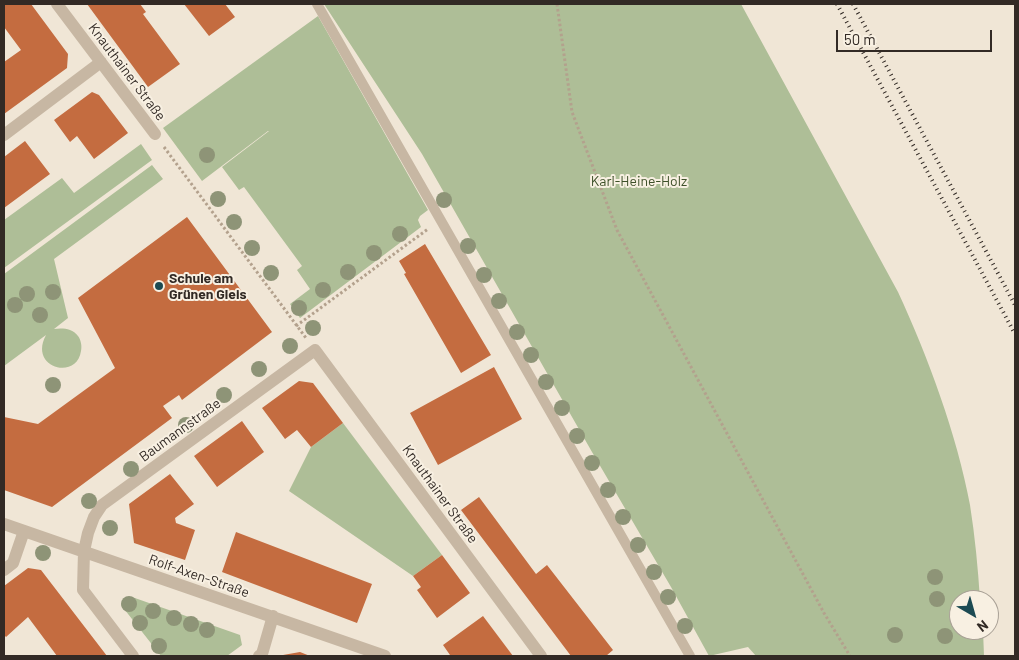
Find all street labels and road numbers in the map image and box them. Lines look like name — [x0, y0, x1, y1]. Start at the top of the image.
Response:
street label: Knauthainer Straße — [85, 20, 169, 124]
street label: Baumannstraße — [136, 395, 224, 465]
street label: Knauthainer Straße — [399, 441, 481, 547]
street label: Rolf-Axen-Straße — [146, 551, 252, 601]

